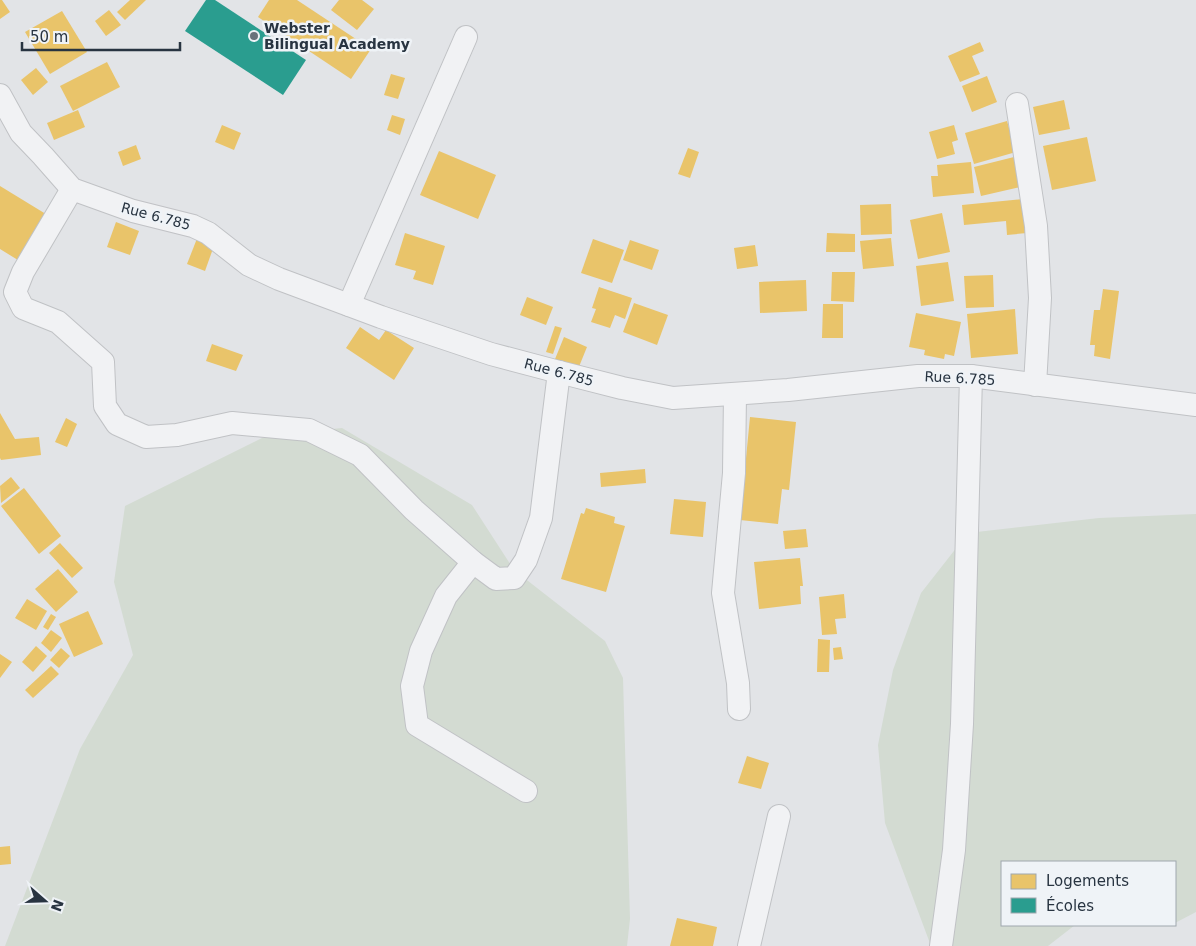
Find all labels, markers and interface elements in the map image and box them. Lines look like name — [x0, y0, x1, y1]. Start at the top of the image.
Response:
scale bar — [22, 20, 180, 52]
place label: Webster Bilingual Academy — [264, 20, 410, 52]
text: 50 m — [30, 28, 68, 46]
marker: Webster Bilingual Academy — [248, 30, 260, 42]
street label: Rue 6.785 — [120, 199, 192, 233]
street label: Rue 6.785 — [523, 355, 595, 389]
street label: Rue 6.785 — [924, 368, 996, 388]
legend — [1001, 861, 1176, 926]
text: Logements — [1046, 872, 1129, 890]
north arrow — [20, 876, 70, 926]
text: Écoles — [1046, 896, 1094, 915]
text: N — [48, 897, 67, 914]

